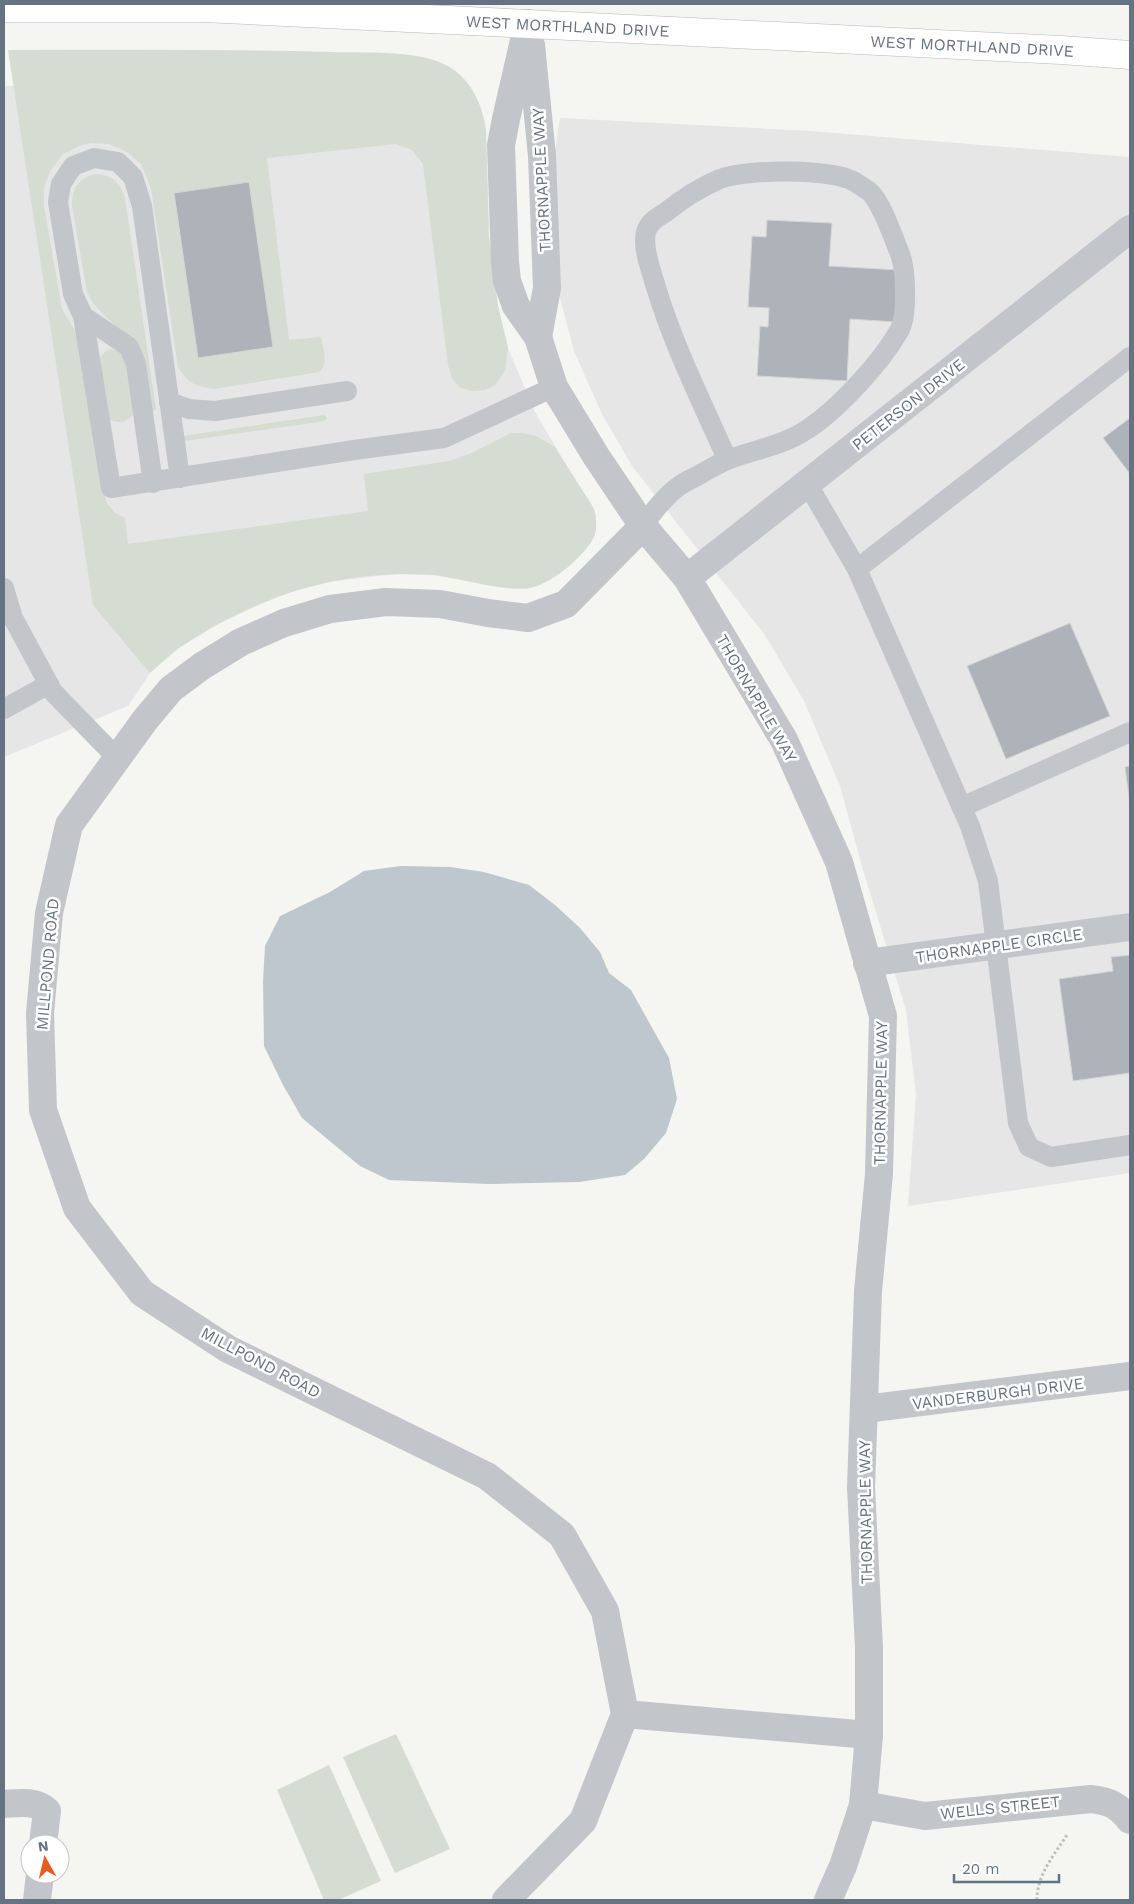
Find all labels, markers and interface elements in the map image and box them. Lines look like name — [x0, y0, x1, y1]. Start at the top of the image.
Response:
street label: WEST MORTHLAND DRIVE — [465, 12, 670, 41]
street label: WEST MORTHLAND DRIVE — [870, 32, 1075, 61]
street label: THORNAPPLE WAY — [528, 108, 555, 252]
street label: PETERSON DRIVE — [848, 355, 968, 454]
street label: THORNAPPLE WAY — [712, 631, 801, 765]
street label: MILLPOND ROAD — [32, 897, 63, 1031]
street label: THORNAPPLE CIRCLE — [915, 924, 1084, 967]
street label: THORNAPPLE WAY — [870, 1021, 891, 1165]
street label: MILLPOND ROAD — [198, 1323, 324, 1402]
street label: VANDERBURGH DRIVE — [911, 1374, 1085, 1413]
street label: THORNAPPLE WAY — [855, 1440, 876, 1584]
street label: WELLS STREET — [939, 1792, 1061, 1823]
north arrow — [20, 1834, 70, 1884]
text: N — [37, 1837, 49, 1855]
scale bar — [954, 1852, 1059, 1884]
text: 20 m — [962, 1860, 1000, 1878]

